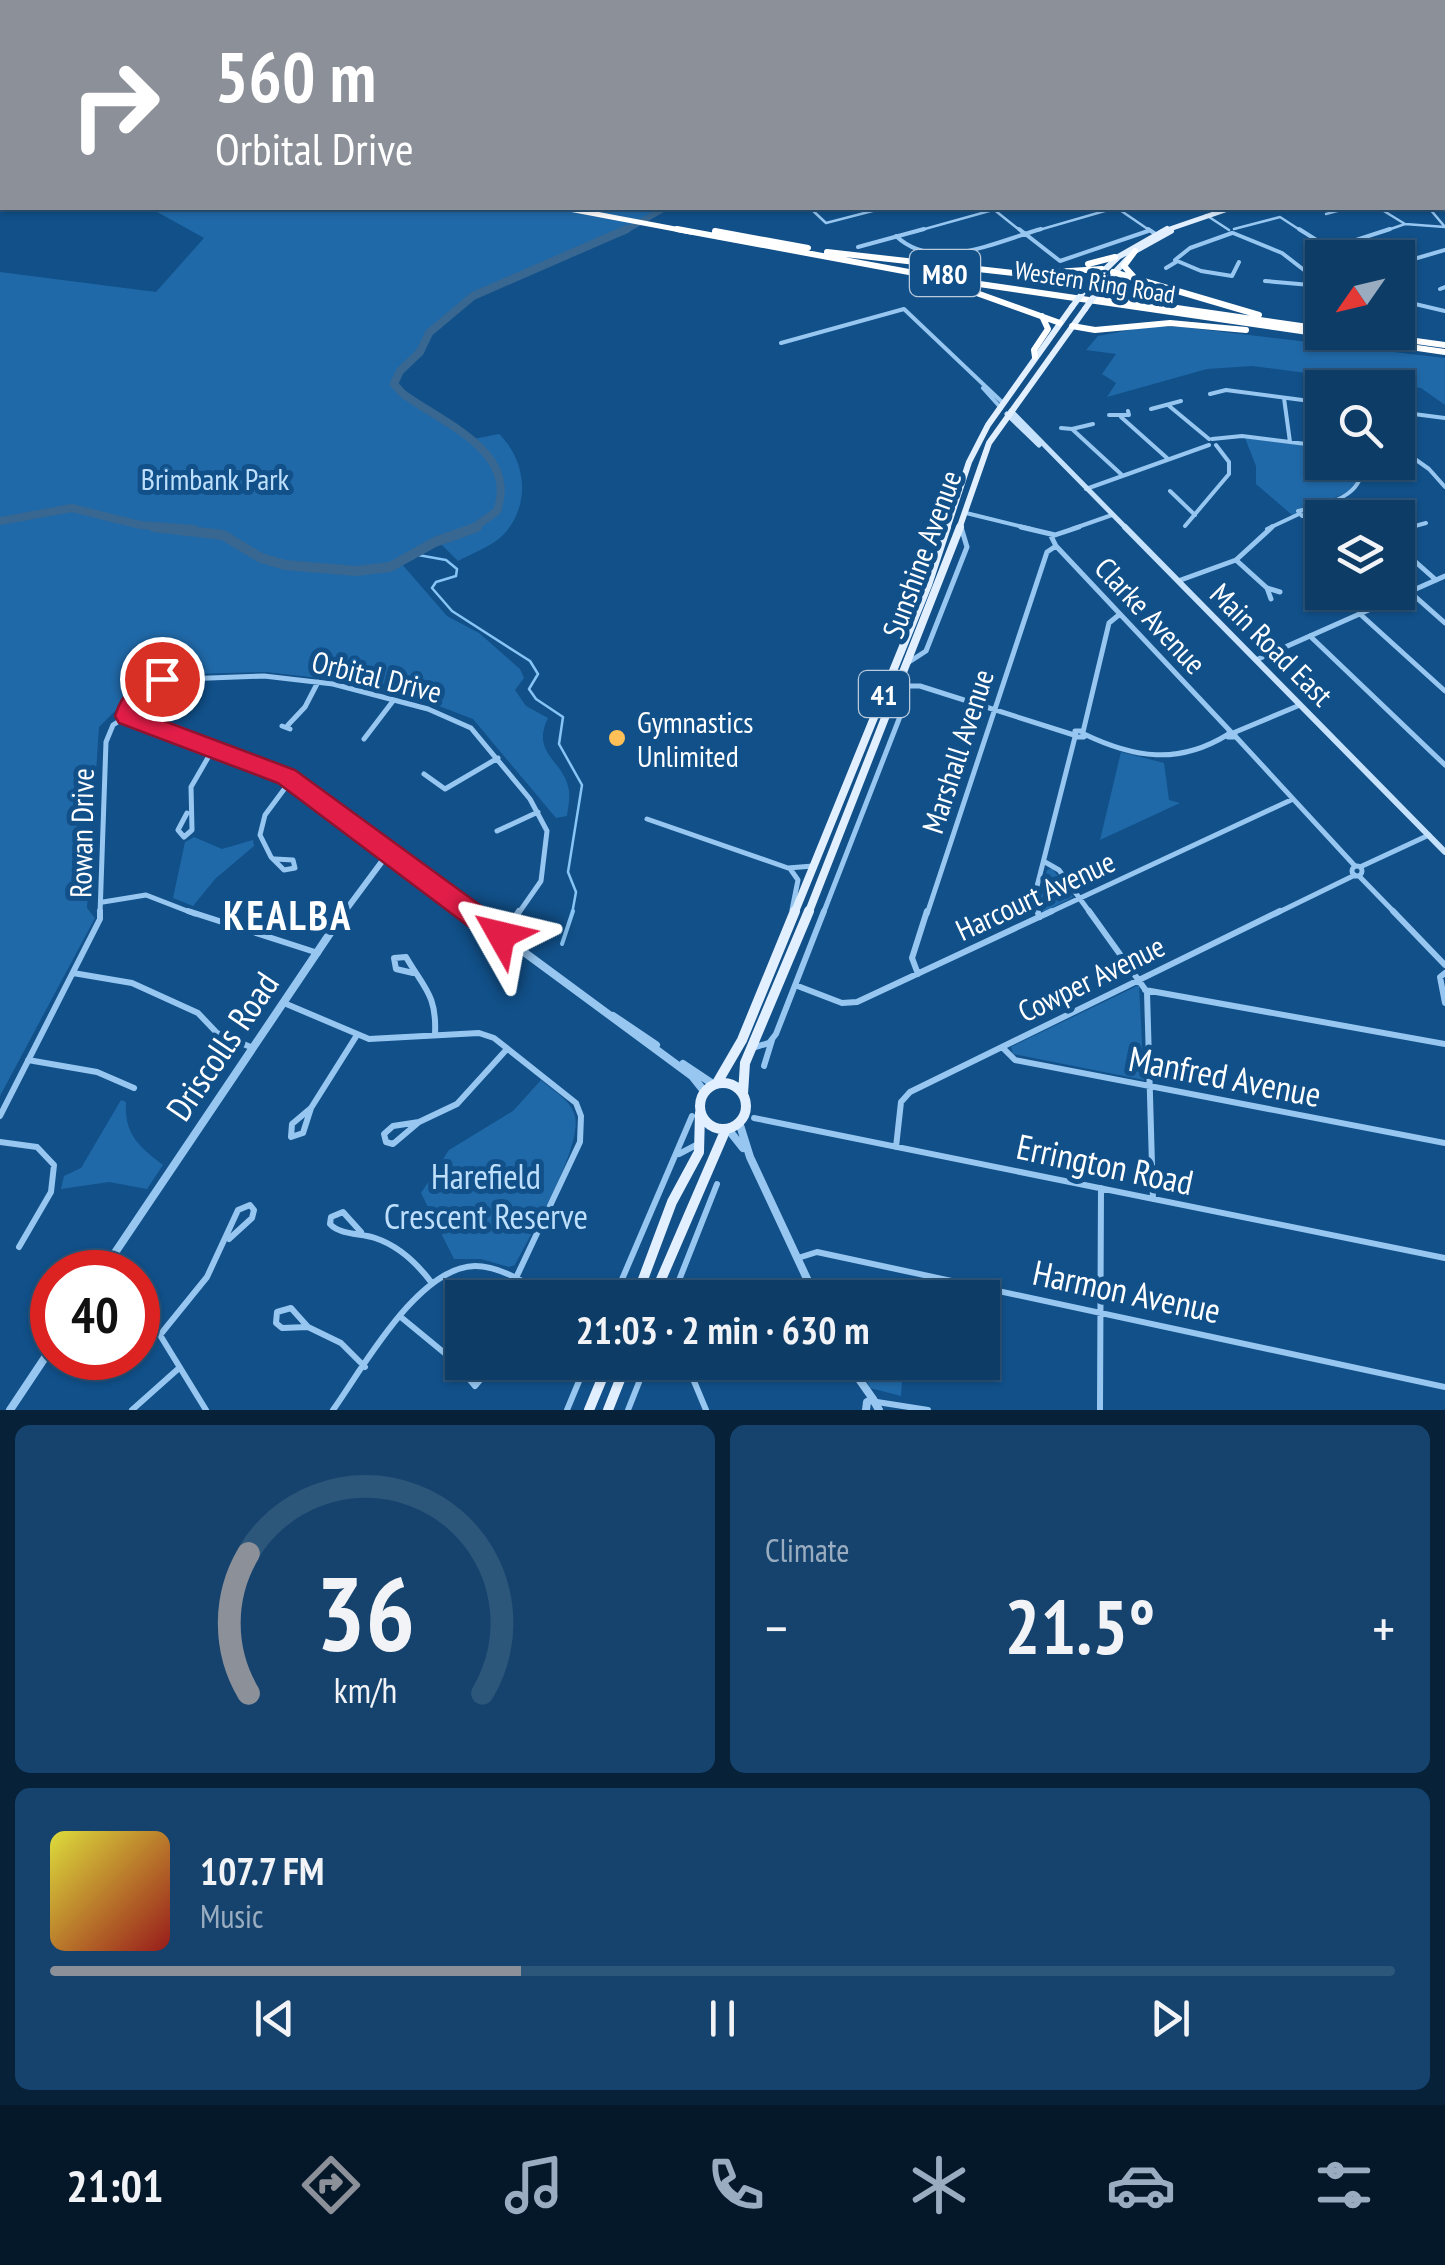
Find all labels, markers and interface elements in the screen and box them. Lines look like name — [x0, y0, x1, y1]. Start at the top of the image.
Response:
text: 560 m — [215, 31, 376, 121]
icon: right — [50, 40, 180, 170]
text: Orbital Drive — [215, 119, 414, 177]
north arrow — [1305, 240, 1415, 350]
map controls — [1305, 240, 1415, 610]
road number: M80 — [910, 250, 980, 296]
street label: Western Ring Road — [1013, 254, 1177, 310]
button: search — [1305, 370, 1415, 480]
park label: Brimbank Park — [141, 459, 290, 498]
street label: Sunshine Avenue — [873, 465, 969, 643]
button: layers — [1305, 500, 1415, 610]
street label: Clarke Avenue — [1087, 548, 1215, 682]
street label: Main Road East — [1202, 574, 1342, 714]
pin — [120, 637, 205, 722]
street label: Orbital Drive — [308, 641, 446, 711]
icon: arrive — [135, 652, 190, 707]
street label: Marshall Avenue — [912, 664, 1002, 838]
road number: 41 — [859, 671, 909, 717]
place label: Gymnastics Unlimited — [637, 702, 753, 775]
marker: Gymnastics Unlimited — [606, 727, 628, 749]
street label: Rowan Drive — [60, 768, 102, 898]
street label: Harcourt Avenue — [949, 841, 1121, 949]
position arrow — [449, 883, 553, 987]
district label: KEALBA — [223, 889, 353, 941]
street label: Cowper Avenue — [1011, 926, 1171, 1030]
street label: Driscolls Road — [155, 963, 289, 1129]
street label: Manfred Avenue — [1125, 1035, 1325, 1117]
street label: Errington Road — [1013, 1123, 1197, 1205]
park label: Harefield Crescent Reserve — [384, 1153, 588, 1239]
street label: Harmon Avenue — [1029, 1249, 1225, 1333]
speed limit sign: 40 — [30, 1250, 160, 1380]
text: 21:03 · 2 min · 630 m — [576, 1305, 869, 1354]
text: Climate — [765, 1529, 849, 1571]
text: 36 — [315, 1545, 415, 1680]
text: 21.5° — [1005, 1578, 1155, 1675]
text: − — [765, 1592, 788, 1663]
text: + — [1372, 1592, 1395, 1663]
text: km/h — [333, 1667, 397, 1713]
text: 107.7 FM — [200, 1846, 324, 1895]
text: Music — [200, 1895, 263, 1937]
icon: previous — [247, 1991, 302, 2046]
icon: pause — [695, 1991, 750, 2046]
icon: next — [1143, 1991, 1198, 2046]
icon: directions — [296, 2150, 366, 2220]
icon: music — [499, 2150, 569, 2220]
icon: phone — [701, 2150, 771, 2220]
icon: climate — [904, 2150, 974, 2220]
icon: car — [1106, 2150, 1176, 2220]
icon: filters — [1309, 2150, 1379, 2220]
text: 21:01 — [66, 2156, 164, 2214]

